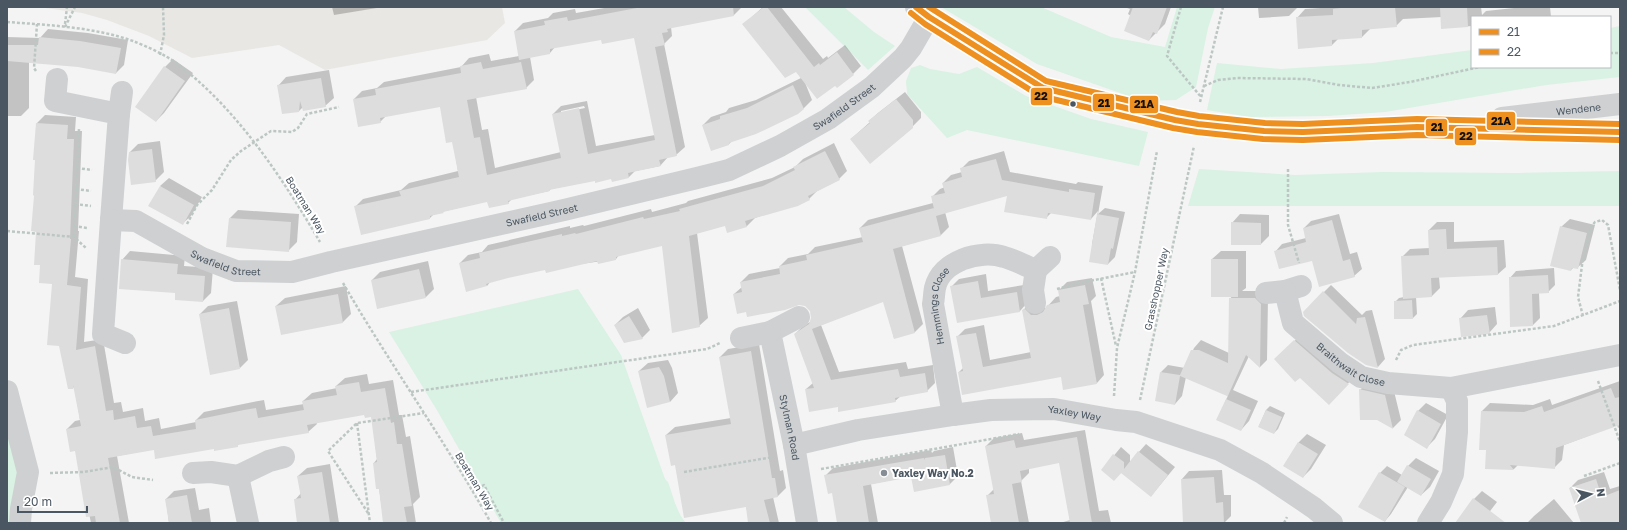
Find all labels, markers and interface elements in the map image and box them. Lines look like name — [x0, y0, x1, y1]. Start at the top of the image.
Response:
legend — [1471, 16, 1611, 68]
text: 21 — [1507, 24, 1520, 39]
text: 22 — [1507, 44, 1521, 59]
street label: Swafield Street — [810, 81, 878, 132]
line badge: 22 — [1030, 87, 1053, 106]
text: 22 — [1034, 89, 1048, 102]
line badge: 21 — [1092, 93, 1115, 112]
line badge: 21A — [1129, 95, 1159, 114]
text: 21 — [1098, 96, 1111, 109]
text: 21A — [1134, 97, 1154, 110]
unlabelled marker — [1068, 99, 1078, 109]
street label: Wendene — [1555, 100, 1602, 118]
line badge: 21A — [1486, 111, 1516, 131]
text: 21A — [1491, 114, 1511, 127]
line badge: 21 — [1425, 118, 1448, 137]
text: 21 — [1431, 120, 1444, 133]
line badge: 22 — [1454, 127, 1477, 146]
text: 22 — [1459, 129, 1473, 142]
street label: Boatman Way — [284, 174, 329, 236]
street label: Swafield Street — [505, 201, 579, 229]
street label: Grasshopper Way — [1141, 246, 1171, 331]
street label: Swafield Street — [189, 247, 261, 277]
street label: Hemmings Close — [927, 264, 952, 346]
street label: Braithwait Close — [1314, 340, 1387, 388]
street label: Stylman Road — [777, 393, 802, 461]
street label: Yaxley Way — [1048, 403, 1102, 423]
street label: Boatman Way — [453, 450, 497, 513]
place label: Yaxley Way No.2 — [892, 467, 974, 479]
marker: Yaxley Way No.2 — [879, 468, 889, 478]
north arrow — [1571, 474, 1611, 514]
scale bar — [18, 488, 87, 514]
text: N — [1594, 488, 1608, 498]
text: 20 m — [24, 494, 52, 509]

